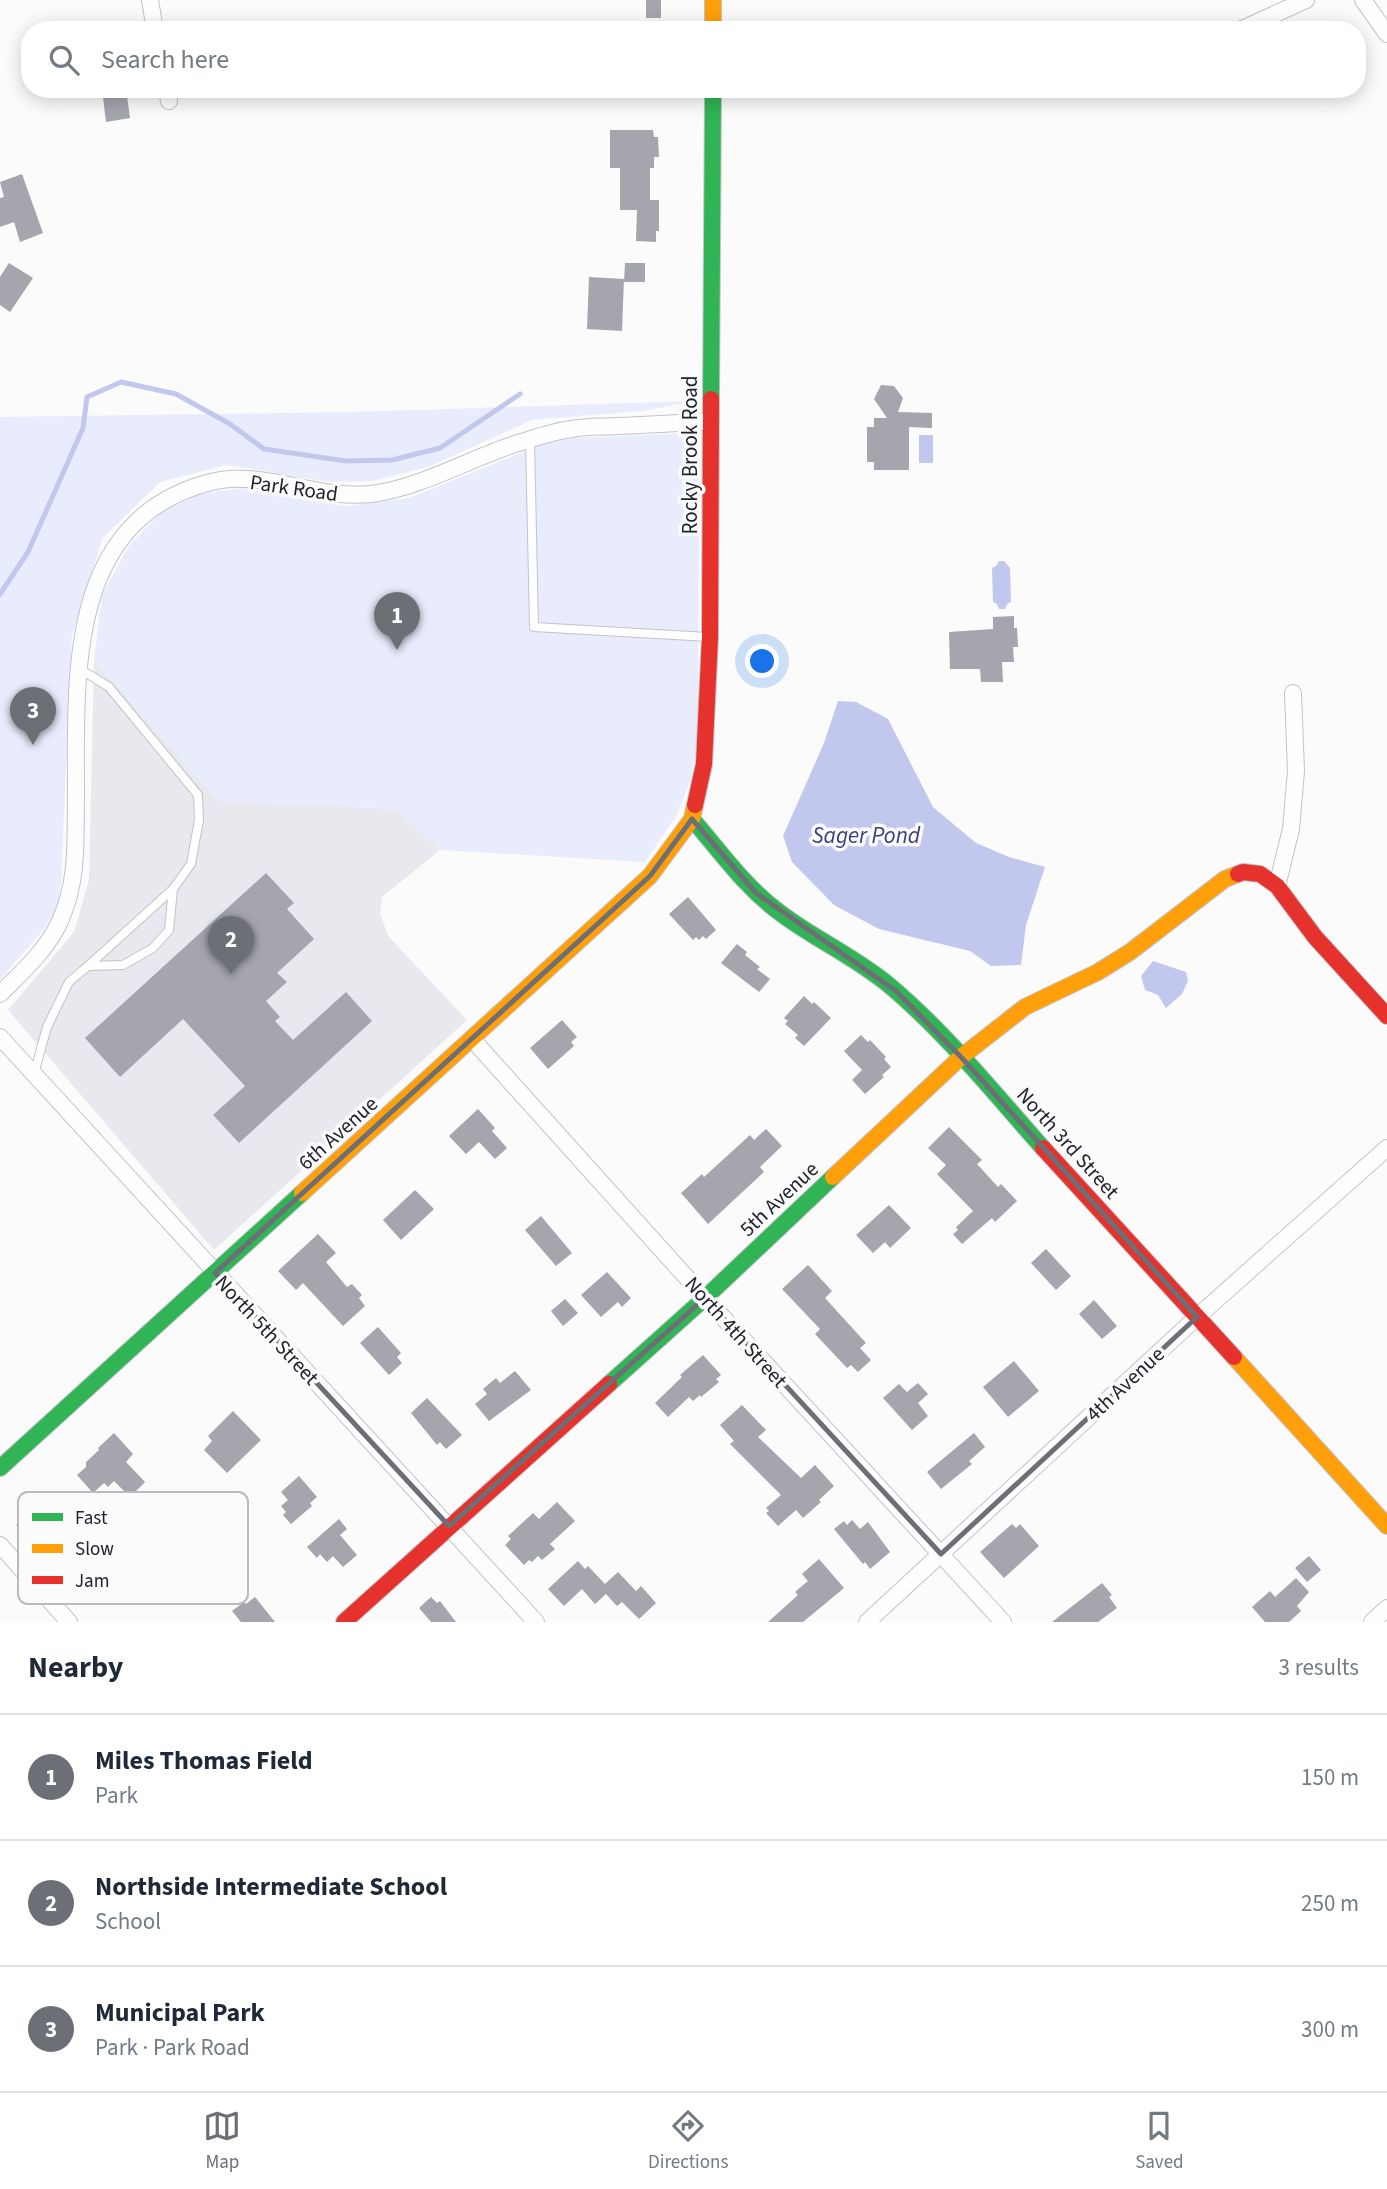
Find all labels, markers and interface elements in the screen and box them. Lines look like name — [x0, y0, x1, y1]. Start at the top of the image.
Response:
search box — [21, 21, 1366, 98]
icon: search — [45, 41, 83, 79]
text: Search here — [101, 41, 229, 78]
street label: Rocky Brook Road — [675, 376, 705, 534]
street label: Park Road — [248, 467, 340, 509]
pin: 1 — [374, 592, 420, 650]
your location — [745, 644, 779, 678]
pin: 3 — [10, 687, 56, 745]
water label: Sager Pond — [812, 819, 921, 852]
pin: 2 — [208, 916, 254, 974]
street label: North 3rd Street — [1010, 1081, 1126, 1205]
street label: 6th Avenue — [292, 1089, 384, 1177]
street label: 5th Avenue — [733, 1155, 825, 1243]
street label: North 5th Street — [208, 1268, 326, 1392]
street label: North 4th Street — [678, 1270, 794, 1394]
street label: 4th Avenue — [1079, 1340, 1171, 1428]
legend — [18, 1492, 248, 1604]
text: Fast — [75, 1505, 108, 1532]
text: Slow — [75, 1536, 114, 1563]
text: Jam — [75, 1568, 109, 1595]
text: Nearby — [28, 1646, 123, 1689]
text: 3 results — [1279, 1651, 1359, 1684]
text: Miles Thomas Field — [95, 1742, 313, 1779]
text: 1 — [45, 1761, 57, 1794]
text: 150 m — [1301, 1761, 1359, 1794]
text: Park — [95, 1779, 138, 1812]
text: Northside Intermediate School — [95, 1868, 447, 1905]
text: 2 — [45, 1887, 57, 1920]
text: 250 m — [1301, 1887, 1359, 1920]
text: School — [95, 1905, 161, 1938]
text: Municipal Park — [95, 1994, 265, 2031]
text: 3 — [45, 2013, 57, 2046]
text: 300 m — [1301, 2013, 1359, 2046]
text: Park · Park Road — [95, 2031, 250, 2064]
tab: Map — [203, 2107, 241, 2176]
tab: Directions — [648, 2107, 728, 2176]
tab: Saved — [1135, 2107, 1184, 2176]

